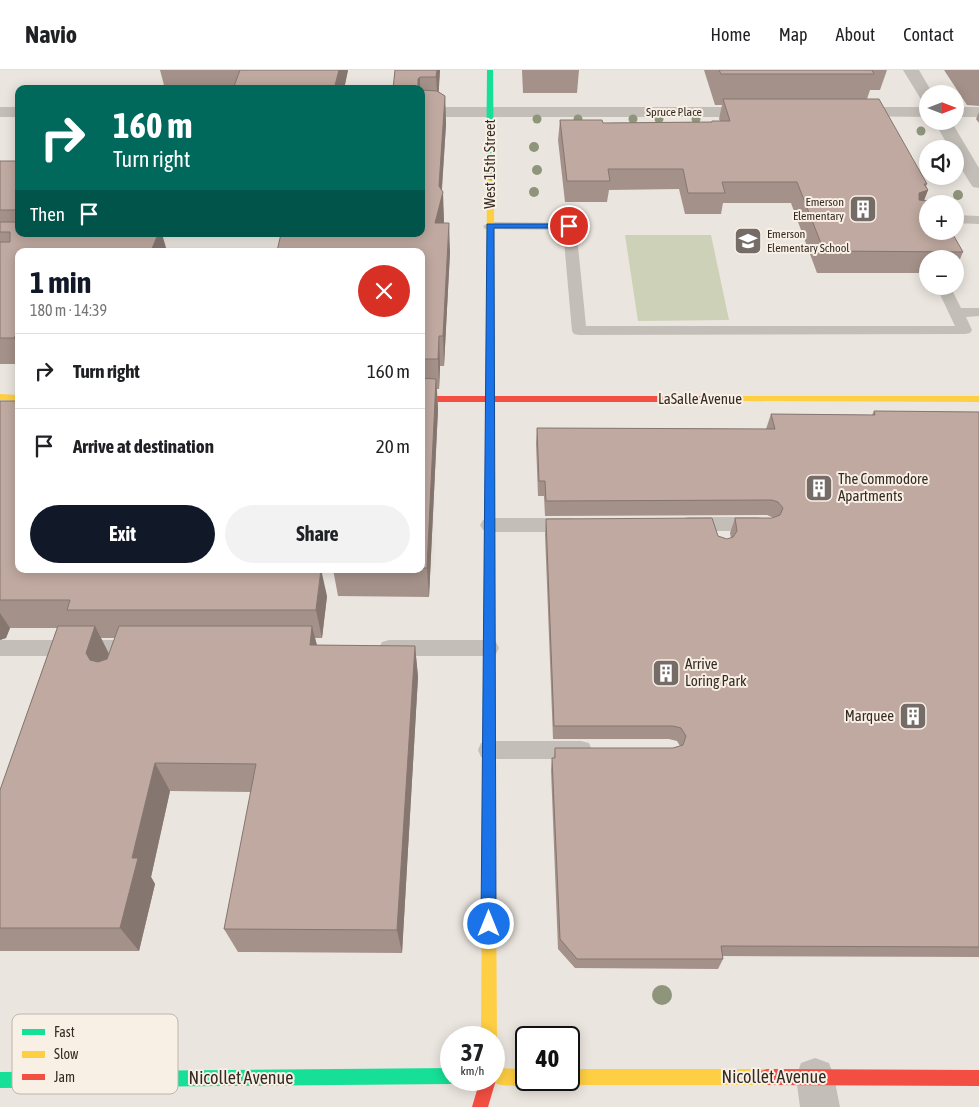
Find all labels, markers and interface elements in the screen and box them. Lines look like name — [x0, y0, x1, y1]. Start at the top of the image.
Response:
text: Navio — [25, 21, 77, 48]
text: Home — [711, 24, 751, 45]
text: Map — [779, 24, 808, 45]
text: About — [836, 24, 875, 45]
text: Contact — [903, 24, 954, 45]
north arrow — [919, 85, 964, 130]
map controls — [919, 85, 964, 295]
icon: right — [30, 105, 95, 170]
text: 160 m — [113, 105, 192, 145]
street label: Spruce Place — [646, 105, 702, 119]
street label: West 15th Street — [481, 119, 498, 209]
button: sound — [919, 140, 964, 185]
text: Turn right — [113, 146, 190, 172]
building icon: Emerson Elementary — [848, 194, 878, 224]
place label: Emerson Elementary — [793, 195, 844, 223]
button: + — [919, 195, 964, 240]
icon: arrive — [75, 200, 103, 228]
text: Then — [30, 203, 65, 225]
pin — [548, 205, 590, 247]
icon: arrive — [555, 212, 583, 240]
school or university icon: Emerson Elementary School — [733, 226, 763, 256]
place label: Emerson Elementary School — [767, 227, 850, 255]
button: − — [919, 250, 964, 295]
text: 1 min — [30, 265, 91, 299]
button: close — [358, 265, 410, 317]
text: 180 m · 14:39 — [30, 301, 107, 319]
icon: right — [30, 357, 58, 385]
text: Turn right — [73, 360, 140, 382]
text: 160 m — [367, 360, 410, 382]
street label: LaSalle Avenue — [658, 390, 742, 407]
icon: arrive — [30, 432, 58, 460]
text: Arrive at destination — [73, 435, 214, 457]
text: 20 m — [376, 435, 410, 457]
place label: The Commodore Apartments — [838, 470, 928, 504]
building icon: The Commodore Apartments — [804, 473, 834, 503]
button: Exit — [30, 505, 215, 563]
button: Share — [225, 505, 410, 563]
place label: Arrive Loring Park — [685, 655, 747, 689]
building icon: Arrive Loring Park — [651, 658, 681, 688]
building icon: Marquee — [898, 701, 928, 731]
place label: Marquee — [845, 707, 894, 724]
position arrow — [462, 897, 514, 949]
legend — [12, 1014, 178, 1094]
text: Fast — [54, 1024, 75, 1040]
speed limit sign: 40 — [515, 1026, 580, 1091]
text: 37 — [461, 1038, 484, 1066]
text: Slow — [54, 1046, 79, 1062]
text: km/h — [461, 1064, 484, 1078]
street label: Nicollet Avenue — [722, 1066, 826, 1087]
street label: Nicollet Avenue — [189, 1067, 293, 1088]
text: Jam — [54, 1069, 75, 1085]

